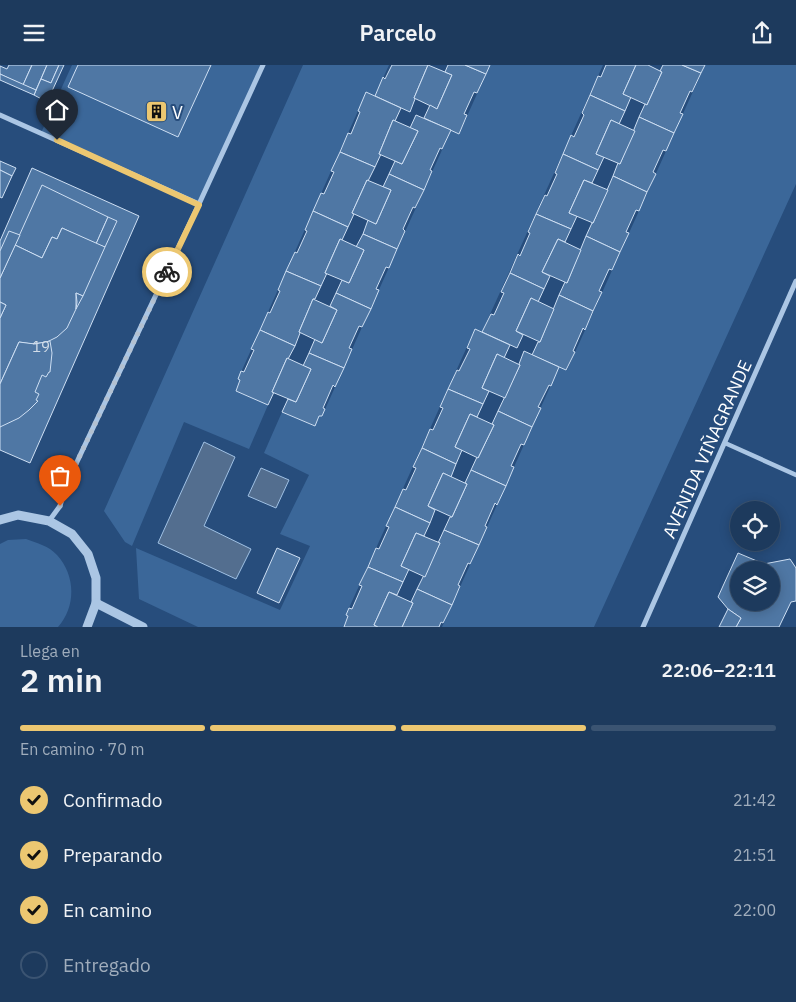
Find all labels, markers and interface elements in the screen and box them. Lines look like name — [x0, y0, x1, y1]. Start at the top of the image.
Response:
text: Parcelo — [360, 18, 436, 47]
icon: menu — [20, 19, 48, 47]
icon: share — [748, 19, 776, 47]
pin — [36, 89, 78, 140]
icon: home — [43, 96, 71, 124]
building icon: V — [144, 100, 168, 124]
place label: V — [172, 101, 183, 124]
courier — [142, 247, 192, 297]
icon: bike — [153, 258, 181, 286]
house number: 19 — [32, 337, 50, 356]
street label: AVENIDA VIÑAGRANDE — [657, 356, 757, 542]
pin — [39, 455, 81, 506]
icon: bag — [46, 462, 74, 490]
map controls — [730, 501, 780, 611]
button: locate — [730, 501, 780, 551]
button: layers — [730, 561, 780, 611]
text: Llega en — [20, 641, 80, 661]
text: 22:06–22:11 — [662, 658, 776, 682]
text: 2 min — [20, 659, 103, 701]
text: En camino · 70 m — [20, 739, 145, 759]
icon: check — [20, 786, 48, 814]
text: Confirmado — [63, 788, 162, 812]
text: 21:42 — [733, 790, 776, 810]
icon: check — [20, 841, 48, 869]
text: Preparando — [63, 843, 162, 867]
text: 21:51 — [733, 845, 776, 865]
icon: check — [20, 896, 48, 924]
text: En camino — [63, 898, 152, 922]
text: 22:00 — [733, 900, 776, 920]
text: Entregado — [63, 953, 151, 977]

